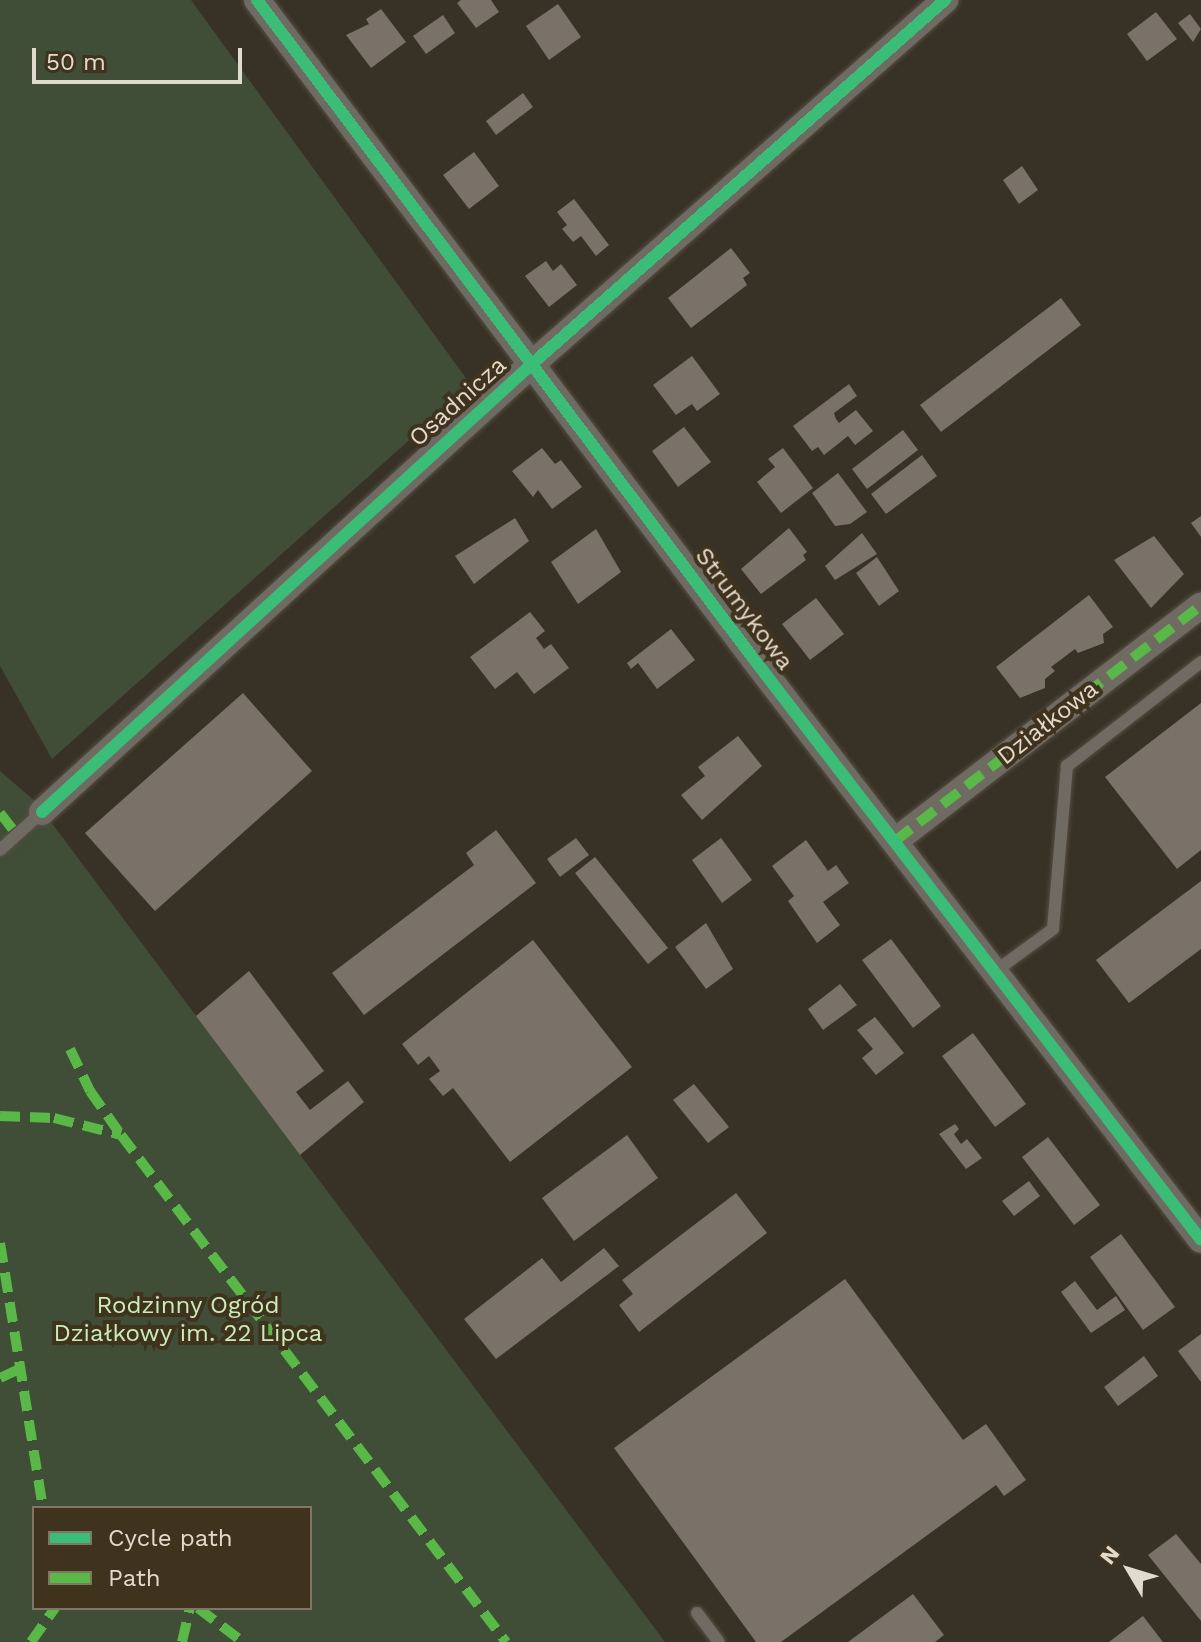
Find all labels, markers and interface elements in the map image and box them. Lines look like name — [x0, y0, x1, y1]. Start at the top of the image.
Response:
scale bar — [36, 32, 246, 82]
text: 50 m — [46, 48, 106, 76]
street label: Osadnicza — [404, 351, 512, 453]
street label: Strumykowa — [689, 542, 799, 676]
street label: Działkowa — [992, 675, 1104, 771]
park label: Rodzinny Ogród Działkowy im. 22 Lipca — [53, 1292, 323, 1348]
legend — [32, 1506, 312, 1610]
text: Cycle path — [108, 1524, 233, 1552]
north arrow — [1089, 1530, 1169, 1610]
text: N — [1095, 1541, 1125, 1569]
text: Path — [108, 1564, 161, 1592]

